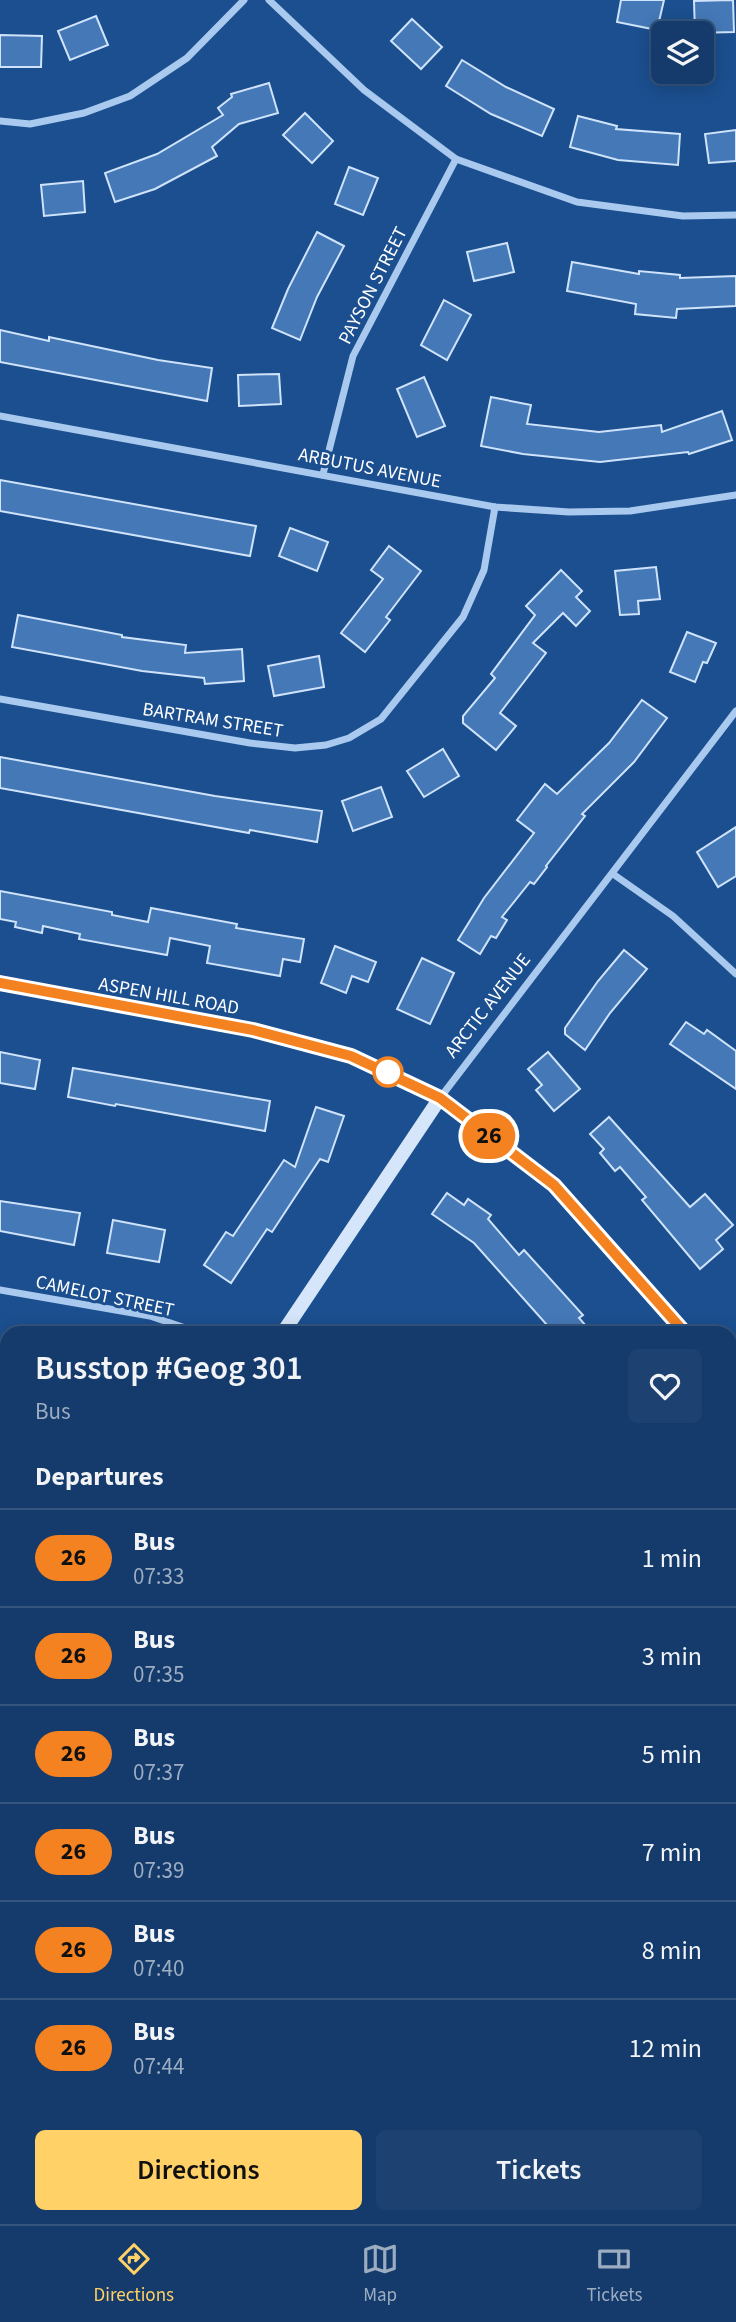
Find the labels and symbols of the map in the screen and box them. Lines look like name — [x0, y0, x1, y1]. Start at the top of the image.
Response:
street label: PAYSON STREET — [332, 222, 415, 349]
street label: ARBUTUS AVENUE — [296, 441, 444, 496]
street label: BARTRAM STREET — [141, 696, 285, 745]
street label: ARCTIC AVENUE — [439, 948, 538, 1064]
street label: ASPEN HILL ROAD — [96, 971, 241, 1022]
unlabelled marker — [373, 1057, 403, 1087]
line badge: 26 — [458, 1113, 520, 1159]
street label: CAMELOT STREET — [33, 1269, 176, 1324]

